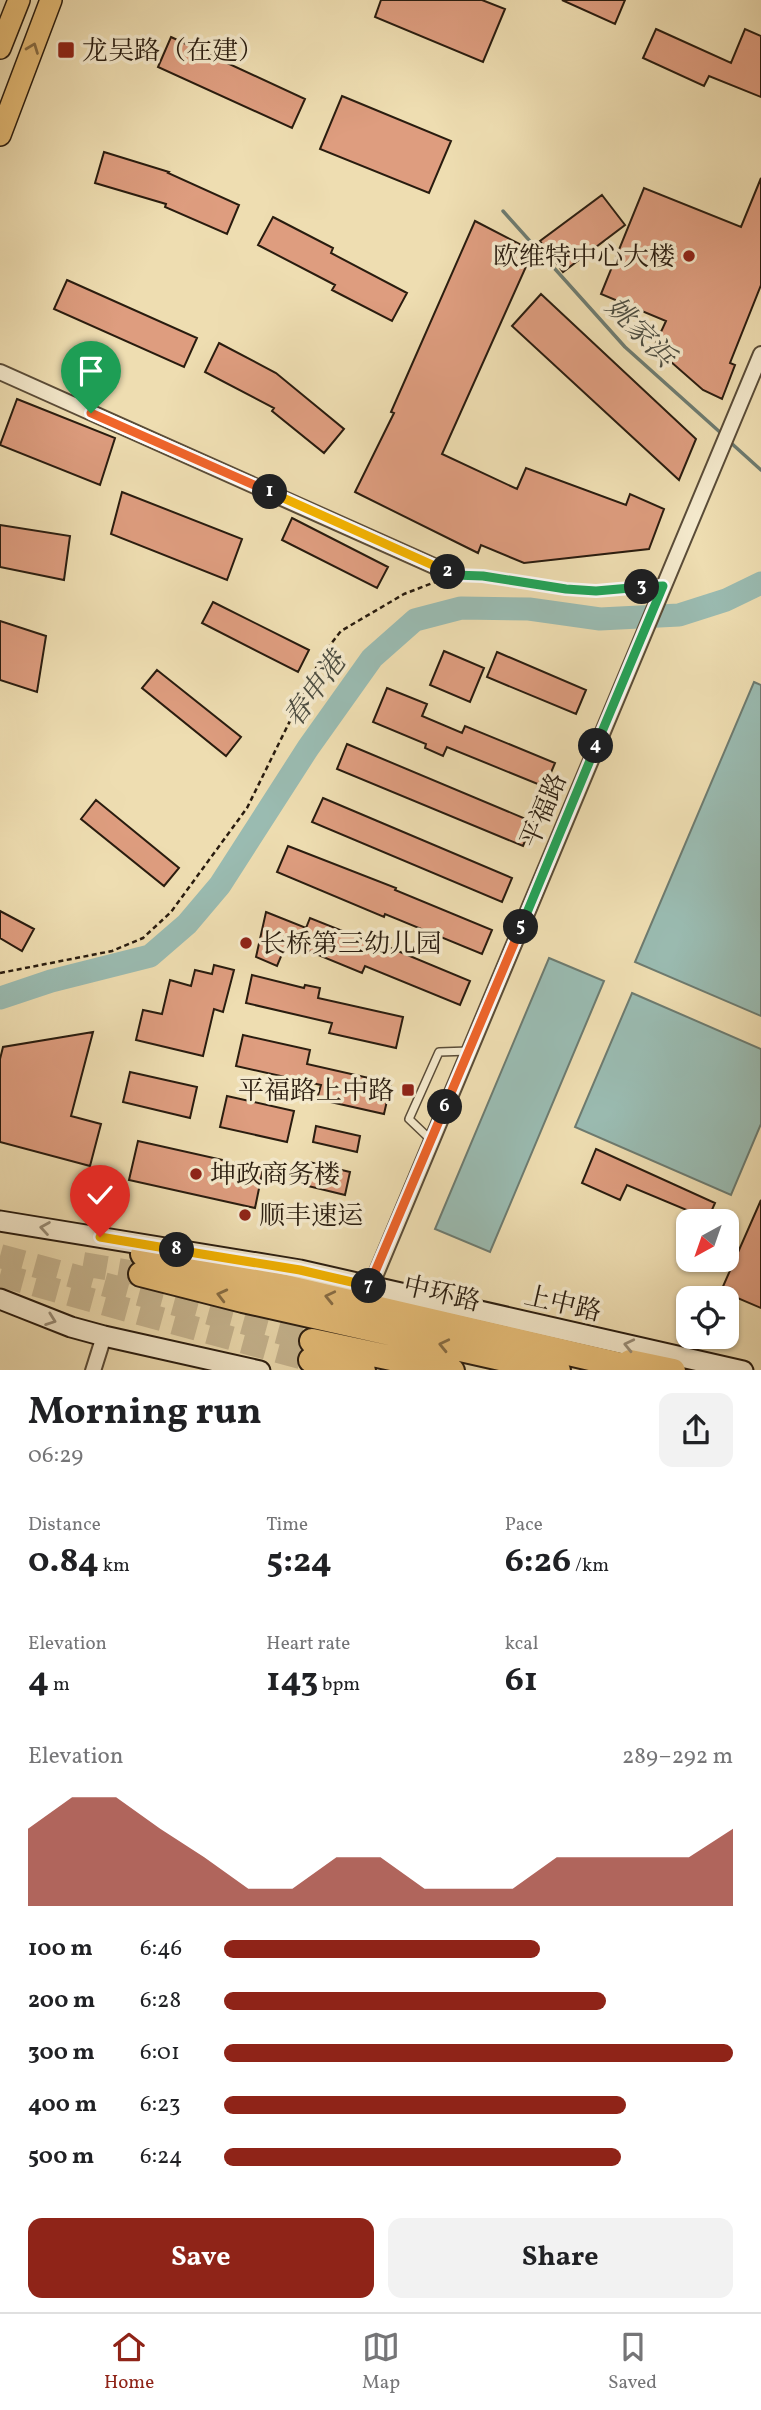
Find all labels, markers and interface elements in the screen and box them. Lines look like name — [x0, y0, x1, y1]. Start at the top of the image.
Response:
place label: 龙吴路（在建） — [82, 34, 264, 70]
marker: 龙吴路（在建） — [56, 40, 76, 60]
one-way arrow — [25, 43, 39, 55]
place label: 欧维特中心大楼 — [493, 240, 675, 276]
marker: 欧维特中心大楼 — [681, 248, 697, 264]
water label: 姚家浜 — [596, 289, 684, 378]
pin — [61, 341, 121, 413]
icon: arrive — [72, 352, 110, 390]
pin: 1 — [252, 475, 288, 510]
text: 1 — [266, 478, 273, 504]
pin: 2 — [430, 554, 466, 590]
text: 2 — [443, 558, 452, 584]
pin: 3 — [624, 570, 660, 604]
text: 3 — [637, 573, 646, 599]
water label: 春申港 — [276, 642, 359, 736]
pin: 4 — [578, 728, 614, 764]
text: 4 — [590, 732, 601, 758]
street label: 平福路 — [513, 768, 577, 854]
pin: 5 — [504, 909, 538, 944]
text: 5 — [516, 913, 525, 939]
place label: 长桥第三幼儿园 — [260, 927, 442, 963]
marker: 长桥第三幼儿园 — [238, 935, 254, 951]
place label: 平福路上中路 — [238, 1074, 394, 1110]
marker: 平福路上中路 — [400, 1082, 416, 1098]
pin: 6 — [428, 1090, 462, 1124]
text: 6 — [439, 1093, 450, 1119]
place label: 坤政商务楼 — [210, 1158, 340, 1194]
pin — [70, 1165, 130, 1237]
marker: 坤政商务楼 — [188, 1166, 204, 1182]
icon: check — [81, 1176, 119, 1214]
place label: 顺丰速运 — [259, 1199, 363, 1235]
marker: 顺丰速运 — [237, 1207, 253, 1223]
north arrow — [676, 1209, 738, 1272]
map controls — [676, 1209, 739, 1349]
one-way arrow — [39, 1221, 51, 1236]
pin: 8 — [160, 1232, 194, 1268]
text: 8 — [171, 1236, 182, 1262]
pin: 7 — [352, 1268, 386, 1304]
street label: 中环路 — [399, 1269, 484, 1321]
text: 7 — [364, 1272, 373, 1298]
street label: 上中路 — [520, 1279, 605, 1331]
button: locate — [676, 1286, 739, 1349]
one-way arrow — [216, 1289, 228, 1303]
one-way arrow — [324, 1291, 336, 1305]
one-way arrow — [45, 1311, 57, 1325]
one-way arrow — [623, 1338, 635, 1353]
one-way arrow — [438, 1339, 450, 1353]
text: Morning run — [28, 1387, 262, 1440]
button: share — [659, 1393, 733, 1467]
text: 06:29 — [28, 1440, 83, 1472]
text: Distance — [28, 1512, 101, 1538]
text: Time — [266, 1512, 308, 1538]
text: Pace — [505, 1512, 543, 1538]
text: 0.84 — [28, 1538, 99, 1586]
text: 5:24 — [266, 1538, 332, 1586]
text: 6:26 — [505, 1538, 571, 1586]
text: km — [99, 1553, 130, 1579]
text: /km — [571, 1553, 609, 1579]
text: Elevation — [28, 1631, 107, 1657]
text: Heart rate — [266, 1631, 350, 1657]
text: kcal — [505, 1631, 538, 1657]
text: 4 — [28, 1657, 49, 1705]
text: 143 — [266, 1657, 318, 1705]
text: 61 — [505, 1657, 538, 1705]
text: m — [49, 1672, 70, 1698]
text: bpm — [318, 1672, 360, 1698]
text: Elevation — [28, 1741, 124, 1773]
text: 289–292 m — [622, 1741, 733, 1773]
text: 100 m — [28, 1933, 93, 1965]
text: 6:46 — [140, 1933, 182, 1965]
text: 200 m — [28, 1985, 95, 2017]
text: 6:28 — [140, 1985, 181, 2017]
text: 300 m — [28, 2037, 95, 2069]
text: 6:01 — [140, 2037, 180, 2069]
text: 400 m — [28, 2089, 97, 2121]
text: 6:23 — [140, 2089, 181, 2121]
text: 500 m — [28, 2141, 94, 2173]
text: 6:24 — [140, 2141, 182, 2173]
button: Save — [28, 2218, 374, 2298]
button: Share — [388, 2218, 733, 2298]
tab: Home — [104, 2328, 154, 2396]
tab: Map — [362, 2328, 400, 2396]
tab: Saved — [608, 2328, 657, 2396]

